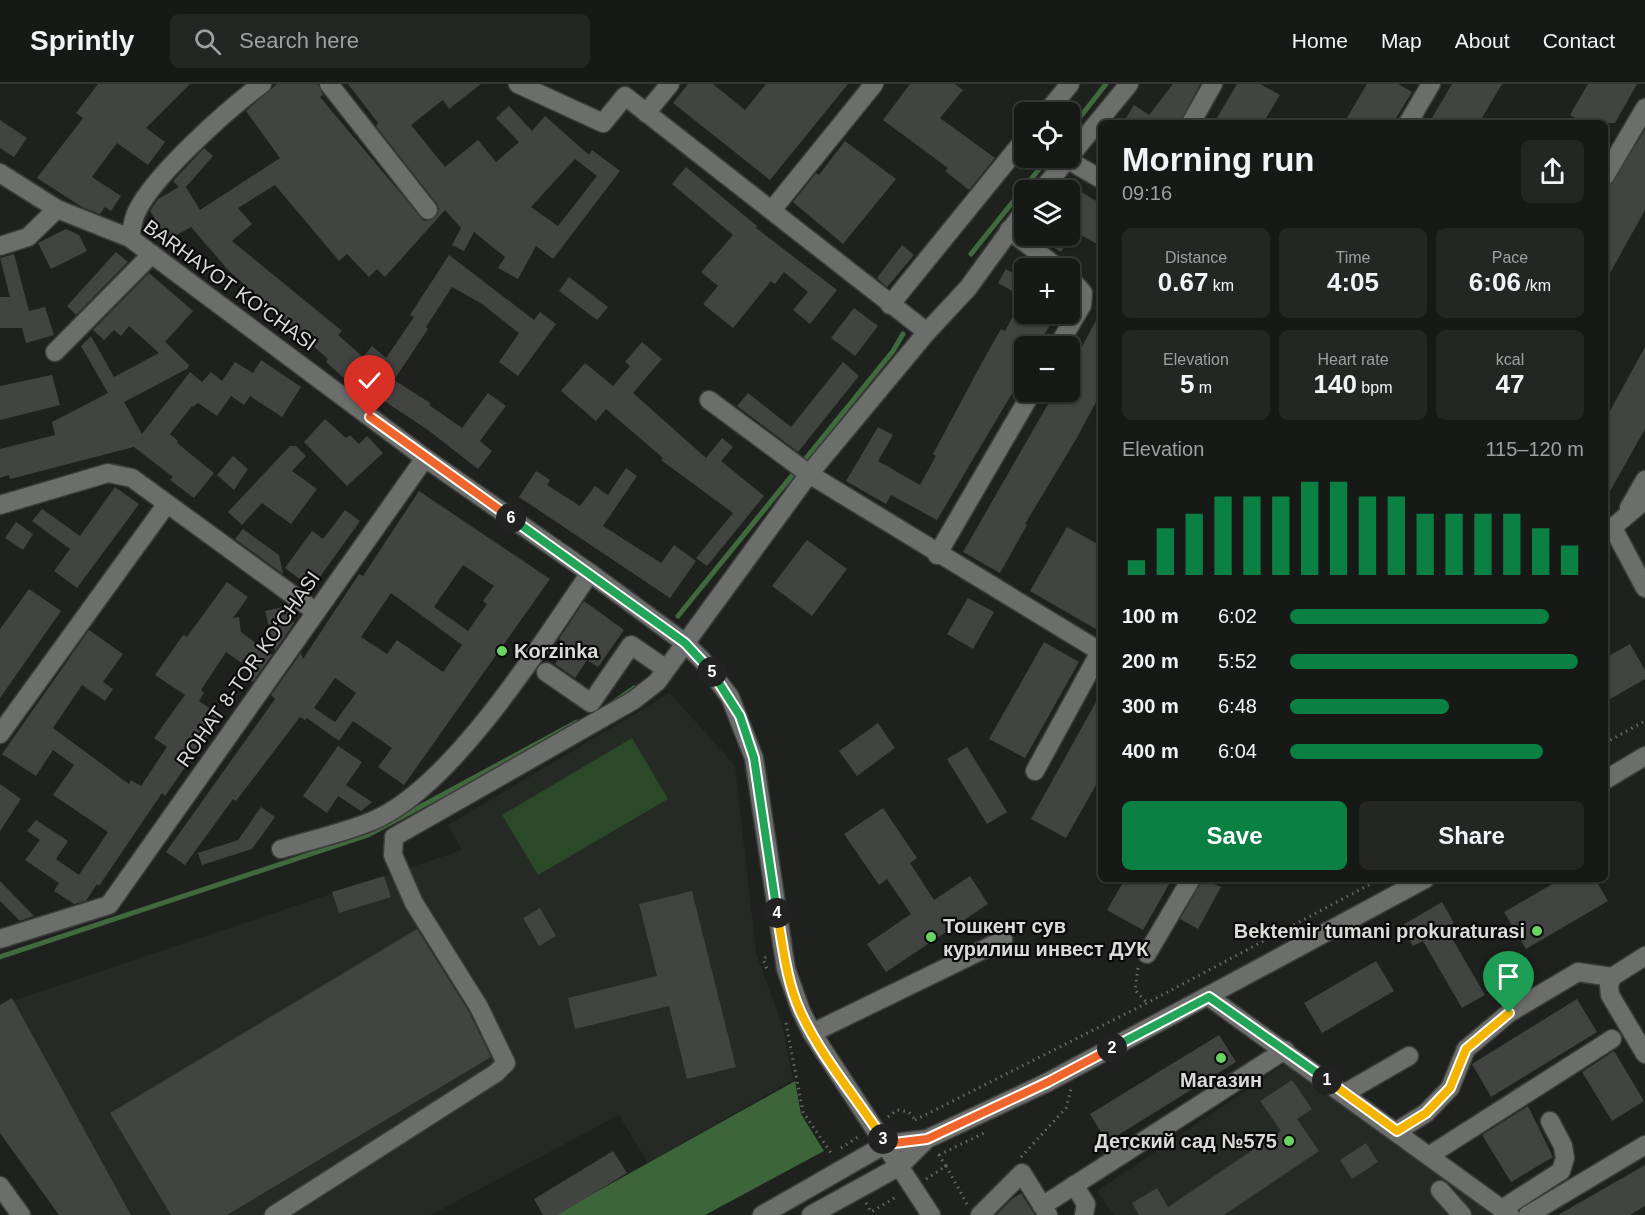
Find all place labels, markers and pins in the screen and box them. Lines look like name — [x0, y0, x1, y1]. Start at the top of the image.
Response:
pin — [344, 355, 395, 417]
pin: 6 — [496, 503, 526, 533]
place label: Korzinka — [514, 640, 599, 662]
marker: Korzinka — [495, 644, 509, 658]
pin: 5 — [697, 657, 727, 687]
pin: 4 — [762, 898, 792, 928]
place label: Тошкент сув курилиш инвест ДУК — [943, 915, 1149, 960]
place label: Bektemir tumani prokuraturasi — [1234, 920, 1525, 942]
marker: Bektemir tumani prokuraturasi — [1530, 924, 1544, 938]
marker: Тошкент сув курилиш инвест ДУК — [924, 930, 938, 944]
pin — [1483, 951, 1534, 1013]
pin: 2 — [1097, 1033, 1127, 1063]
marker: Магазин — [1214, 1051, 1228, 1065]
pin: 1 — [1312, 1065, 1342, 1095]
place label: Магазин — [1180, 1069, 1262, 1091]
pin: 3 — [868, 1124, 898, 1154]
place label: Детский сад №575 — [1094, 1130, 1277, 1152]
marker: Детский сад №575 — [1282, 1134, 1296, 1148]

